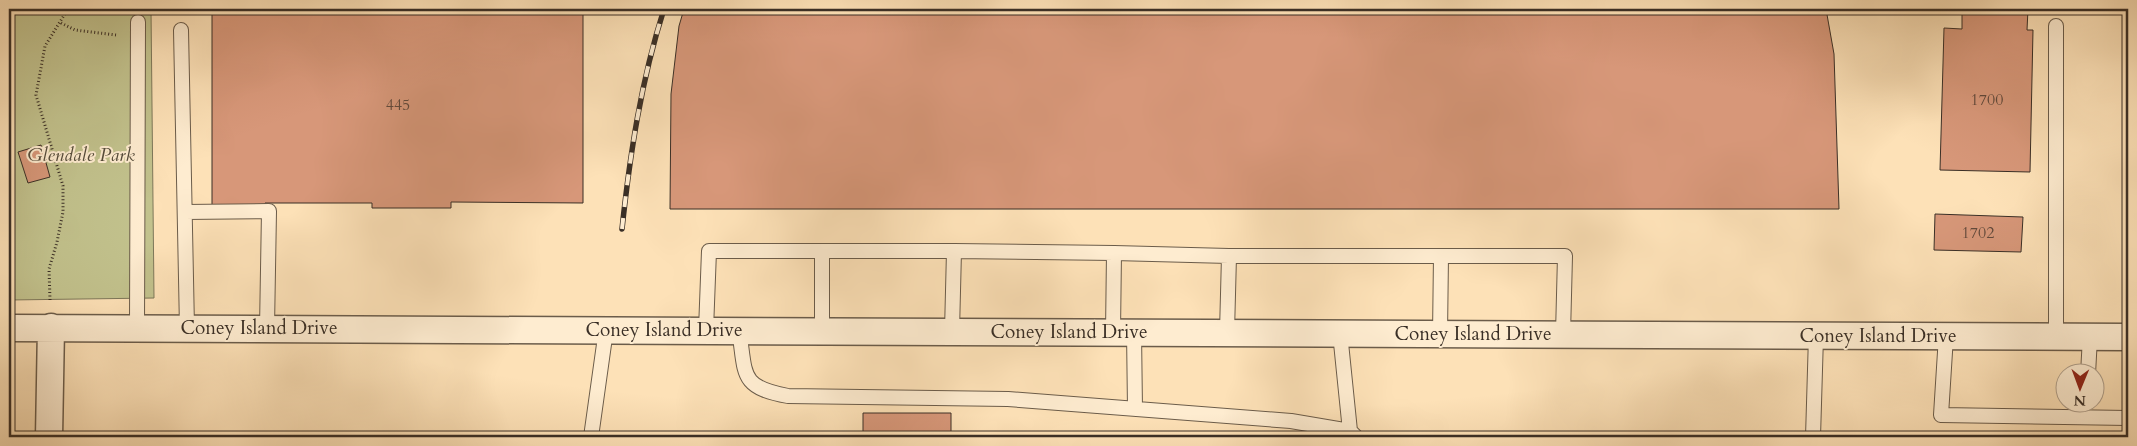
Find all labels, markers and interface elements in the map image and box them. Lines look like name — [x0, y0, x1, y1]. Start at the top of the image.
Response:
house number: 1700 — [1971, 89, 2003, 111]
house number: 445 — [386, 94, 410, 116]
park label: Glendale Park — [27, 142, 135, 168]
house number: 1702 — [1962, 222, 1994, 244]
street label: Coney Island Drive — [180, 315, 338, 341]
street label: Coney Island Drive — [585, 317, 743, 343]
street label: Coney Island Drive — [990, 319, 1148, 345]
street label: Coney Island Drive — [1394, 321, 1552, 347]
street label: Coney Island Drive — [1799, 323, 1957, 349]
north arrow — [2054, 364, 2104, 414]
text: N — [2074, 391, 2086, 410]

